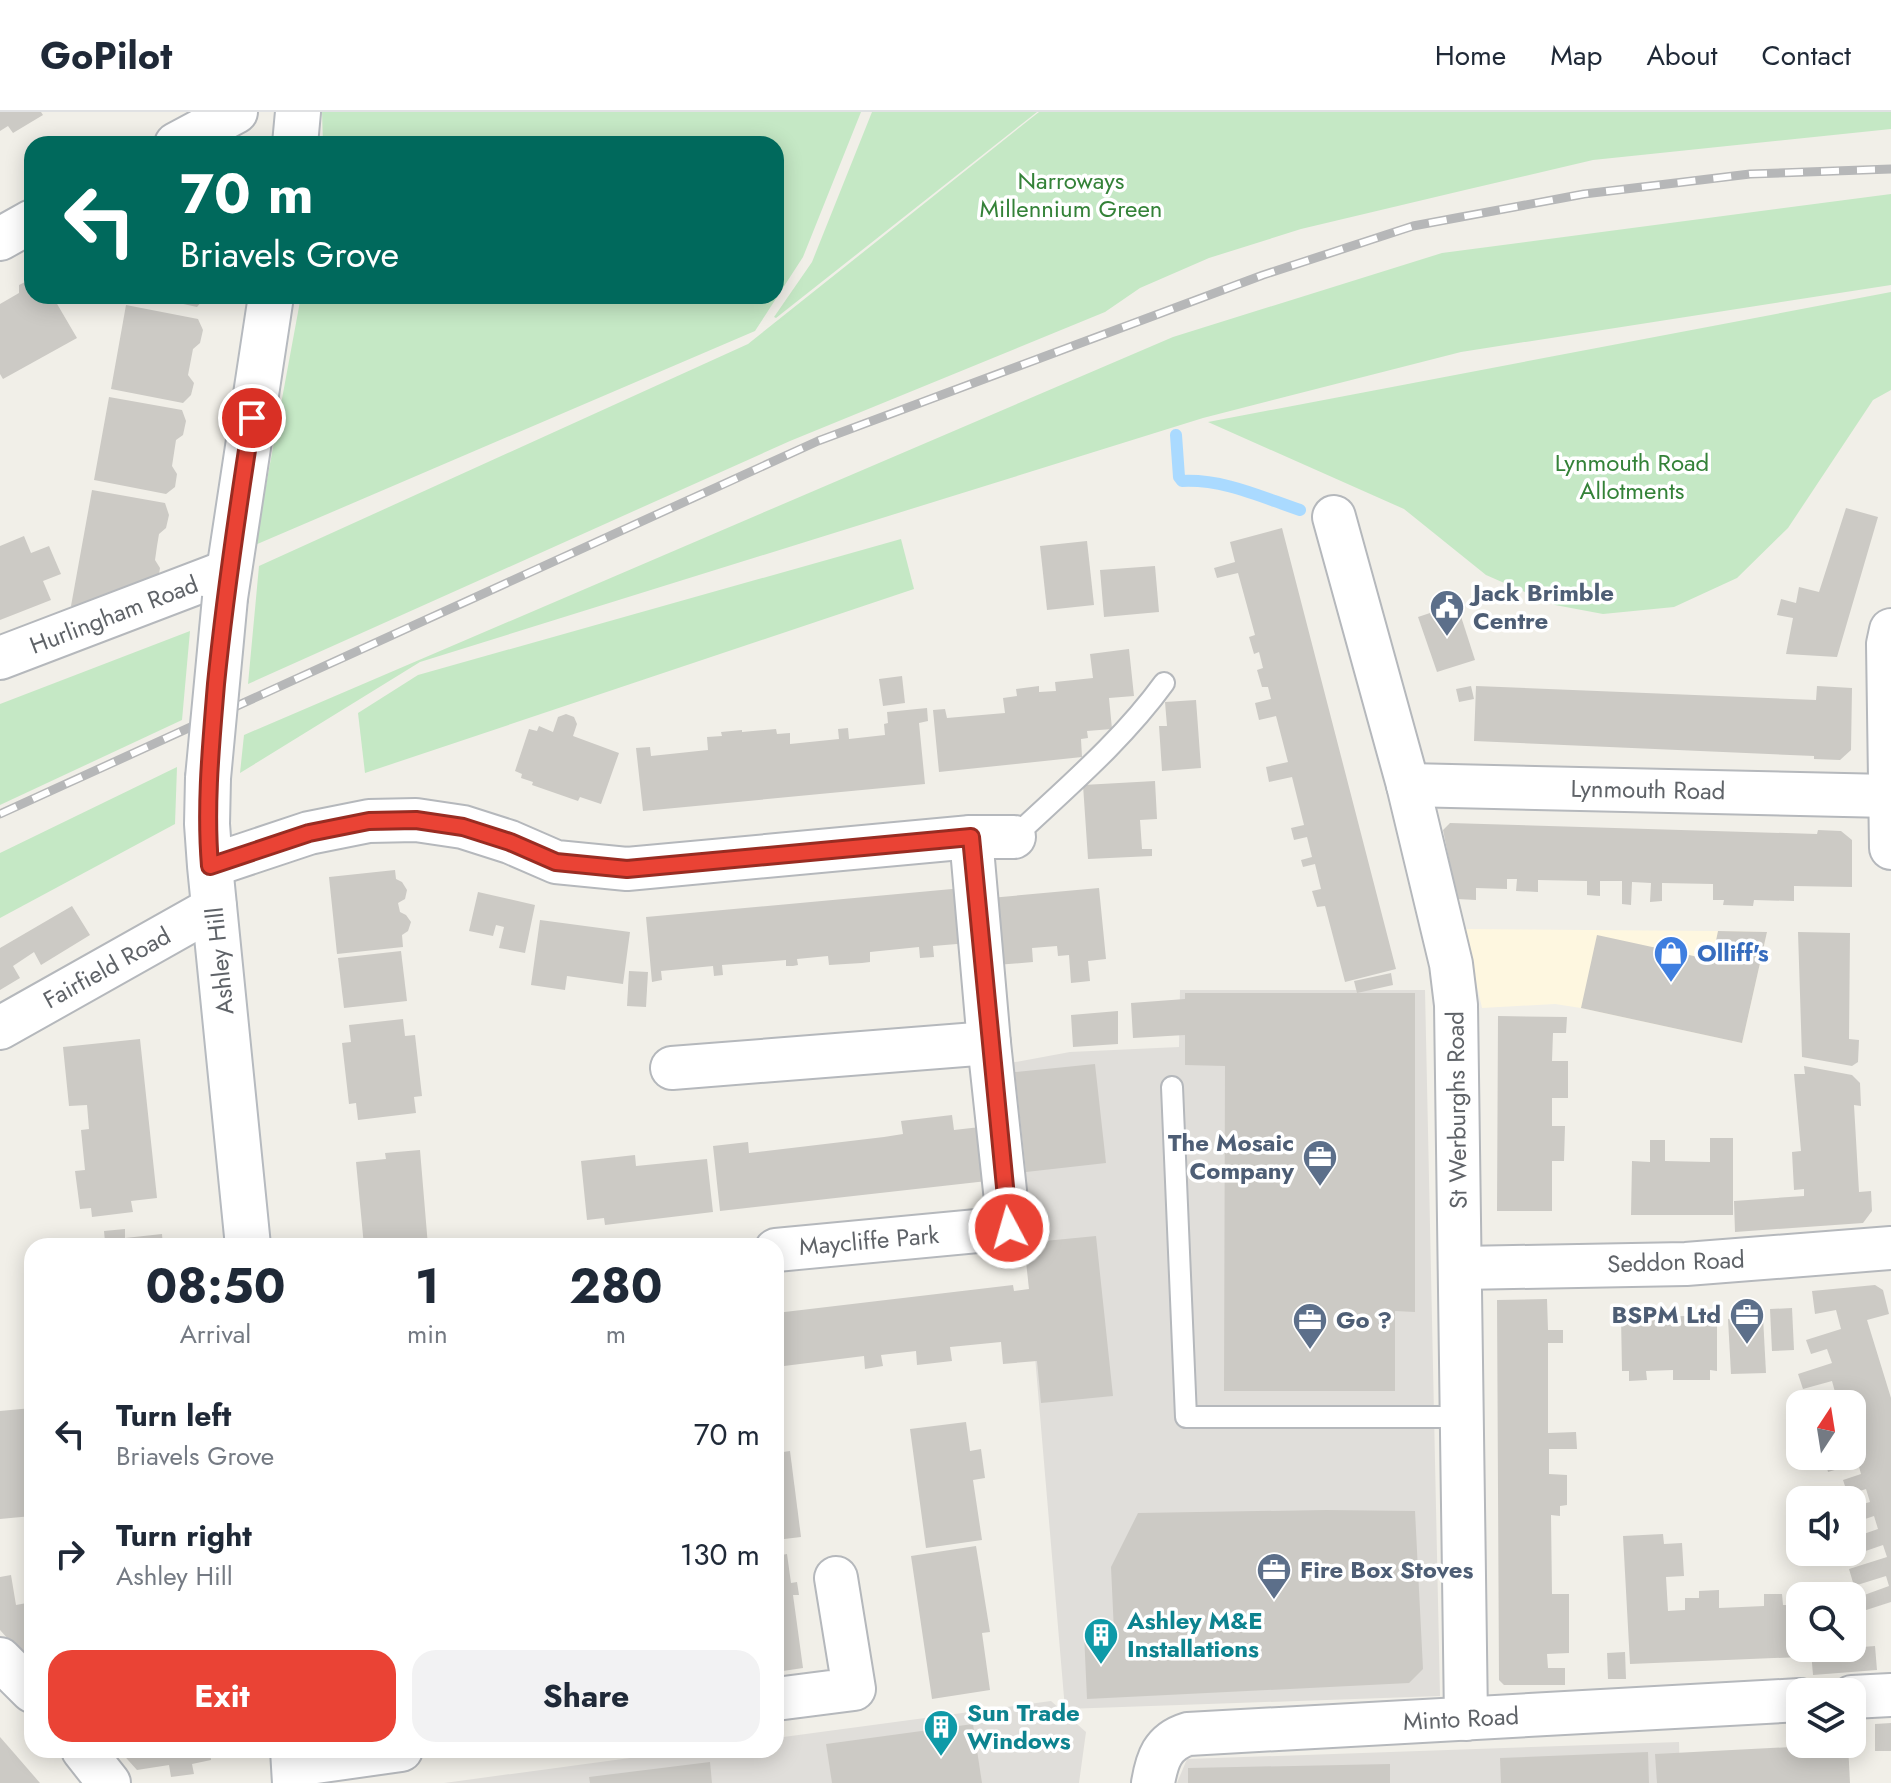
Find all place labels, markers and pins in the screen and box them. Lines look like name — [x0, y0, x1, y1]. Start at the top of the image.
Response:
pin — [218, 384, 286, 452]
place label: Jack Brimble Centre — [1469, 575, 1614, 638]
public building icon: Jack Brimble Centre — [1428, 588, 1466, 638]
shop icon: Olliff's — [1652, 934, 1690, 984]
place label: Olliff's — [1697, 935, 1769, 970]
place label: The Mosaic Company — [1168, 1125, 1294, 1188]
office icon: The Mosaic Company — [1301, 1138, 1339, 1188]
office icon: BSPM Ltd — [1728, 1296, 1766, 1346]
place label: BSPM Ltd — [1611, 1297, 1721, 1332]
office icon: Go ? — [1291, 1301, 1329, 1351]
place label: Go ? — [1336, 1302, 1392, 1337]
office icon: Fire Box Stoves — [1255, 1551, 1293, 1601]
place label: Fire Box Stoves — [1300, 1552, 1474, 1587]
place label: Ashley M&E Installations — [1126, 1603, 1263, 1666]
building icon: Ashley M&E Installations — [1082, 1616, 1120, 1666]
place label: Sun Trade Windows — [967, 1695, 1080, 1758]
building icon: Sun Trade Windows — [922, 1708, 960, 1758]

